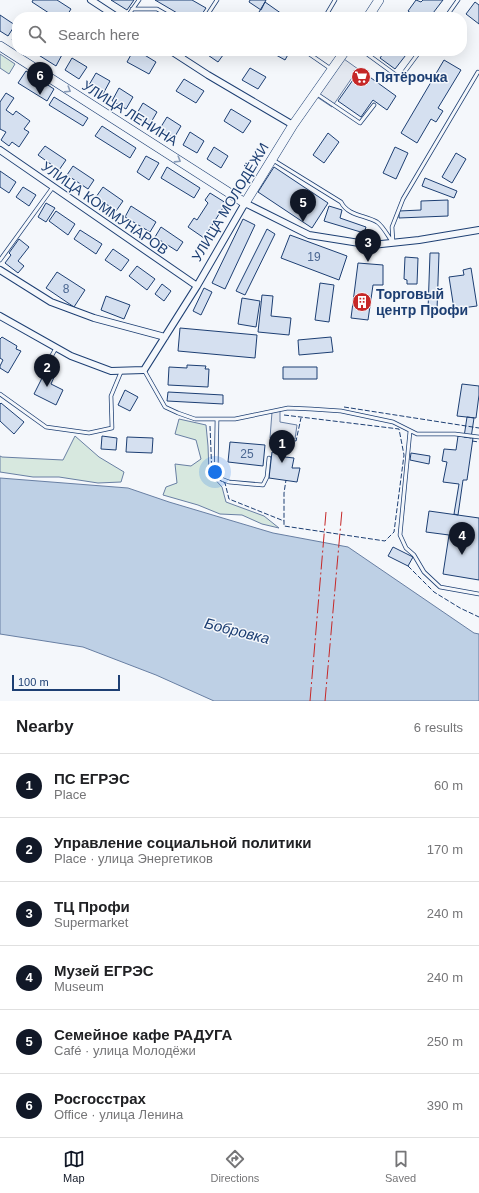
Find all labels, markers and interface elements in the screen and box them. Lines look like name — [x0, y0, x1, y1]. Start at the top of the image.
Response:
search box — [12, 12, 467, 56]
icon: search — [26, 23, 48, 45]
text: Search here — [58, 26, 140, 43]
pin: 6 — [27, 62, 53, 95]
supermarket icon: Пятёрочка — [350, 66, 372, 88]
place label: Пятёрочка — [375, 69, 448, 85]
street label: УЛИЦА ЛЕНИНА — [79, 77, 181, 149]
one-way arrow — [64, 86, 71, 93]
street label: УЛИЦА МОЛОДЁЖИ — [188, 140, 272, 264]
one-way arrow — [173, 155, 180, 162]
street label: УЛИЦА КОММУНАРОВ — [39, 158, 171, 258]
pin: 5 — [290, 189, 316, 222]
pin: 3 — [355, 229, 381, 262]
house number: 19 — [307, 250, 321, 264]
house number: 8 — [63, 282, 70, 296]
place label: Торговый центр Профи — [376, 286, 468, 318]
building icon: Торговый центр Профи — [351, 291, 373, 313]
pin: 2 — [34, 354, 60, 387]
pin: 1 — [269, 430, 295, 463]
house number: 25 — [240, 447, 254, 461]
your location — [205, 462, 225, 482]
pin: 4 — [449, 522, 475, 555]
water label: Бобровка — [203, 614, 271, 647]
scale bar — [12, 673, 120, 692]
text: 100 m — [18, 676, 49, 688]
text: Nearby — [16, 717, 74, 736]
text: 6 results — [414, 720, 463, 735]
text: ПС ЕГРЭС — [54, 770, 130, 787]
text: 1 — [25, 778, 33, 793]
text: 60 m — [434, 778, 463, 793]
text: Place — [54, 787, 87, 802]
text: Управление социальной политики — [54, 834, 311, 851]
text: 2 — [25, 842, 33, 857]
text: 170 m — [427, 842, 463, 857]
text: Place · улица Энергетиков — [54, 851, 213, 866]
text: ТЦ Профи — [54, 898, 130, 915]
text: 3 — [25, 906, 33, 921]
text: 240 m — [427, 906, 463, 921]
text: Supermarket — [54, 915, 128, 930]
text: Музей ЕГРЭС — [54, 962, 154, 979]
text: 4 — [25, 970, 33, 985]
text: 240 m — [427, 970, 463, 985]
text: Museum — [54, 979, 104, 994]
text: Семейное кафе РАДУГА — [54, 1026, 232, 1043]
text: 5 — [25, 1034, 33, 1049]
text: 250 m — [427, 1034, 463, 1049]
text: Café · улица Молодёжи — [54, 1043, 196, 1058]
text: Росгосстрах — [54, 1090, 146, 1107]
text: 6 — [25, 1098, 33, 1113]
text: 390 m — [427, 1098, 463, 1113]
text: Office · улица Ленина — [54, 1107, 183, 1122]
tab: Map — [63, 1148, 85, 1184]
tab: Directions — [210, 1148, 259, 1184]
tab: Saved — [385, 1148, 416, 1184]

